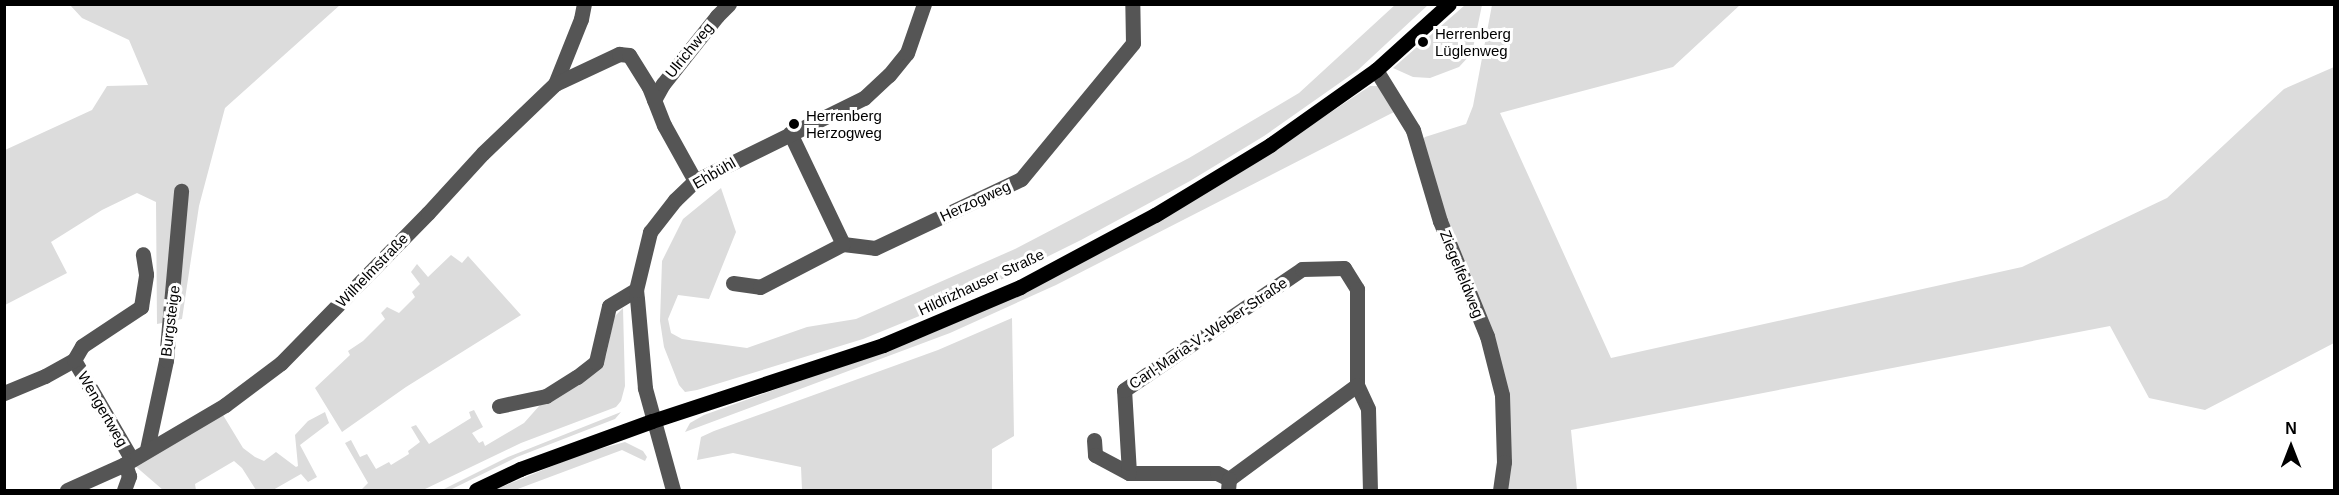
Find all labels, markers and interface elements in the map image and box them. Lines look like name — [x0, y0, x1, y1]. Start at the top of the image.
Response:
street label: Ulrichweg — [661, 19, 717, 81]
place label: Herrenberg Lüglenweg — [1435, 24, 1511, 59]
marker: Herrenberg Lüglenweg — [1416, 35, 1430, 49]
place label: Herrenberg Herzogweg — [806, 106, 882, 141]
marker: Herrenberg Herzogweg — [787, 117, 801, 131]
street label: Ehbühl — [689, 154, 739, 192]
street label: Herzogweg — [937, 177, 1013, 225]
street label: Ziegelfeldweg — [1436, 228, 1488, 320]
street label: Wilhelmstraße — [332, 229, 412, 311]
street label: Hildrizhauser Straße — [915, 245, 1047, 319]
street label: Carl-Maria-V.-Weber-Straße — [1126, 273, 1290, 393]
street label: Burgsteige — [157, 284, 183, 358]
street label: Wengertweg — [74, 368, 132, 450]
north arrow — [2261, 417, 2321, 477]
text: N — [2285, 420, 2297, 437]

